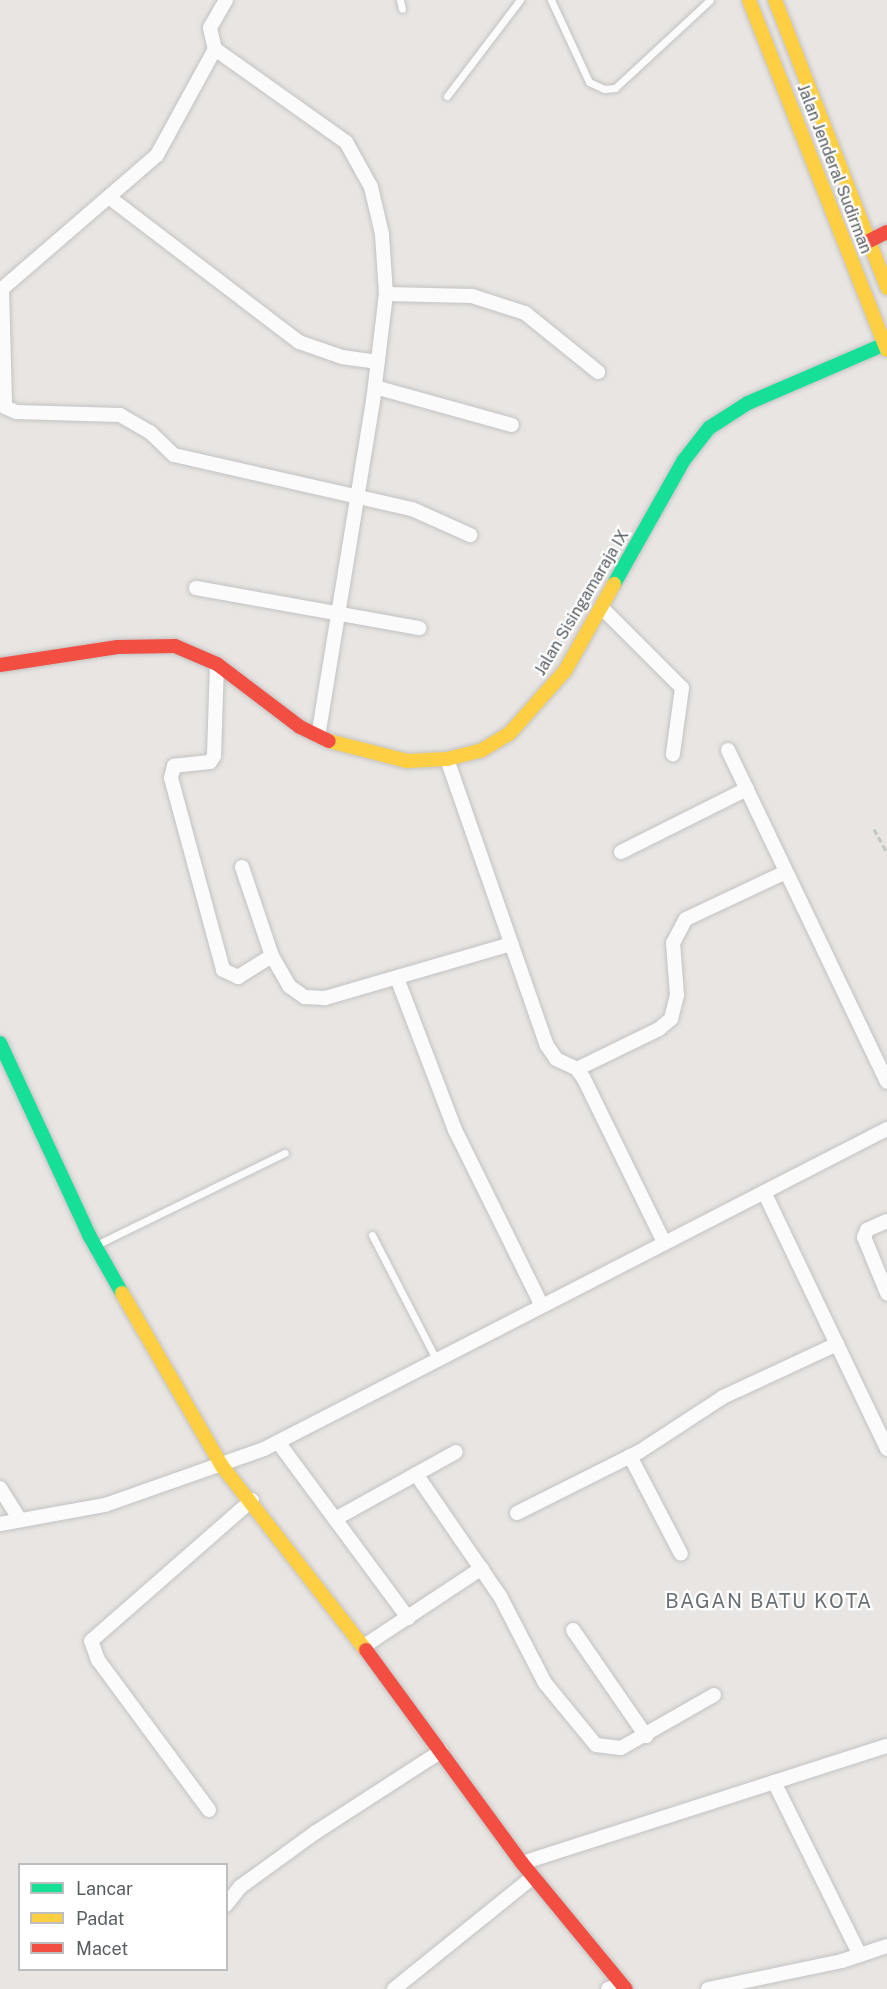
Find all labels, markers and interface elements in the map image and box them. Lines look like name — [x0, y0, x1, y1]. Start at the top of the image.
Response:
street label: Jalan Jenderal Sudirman — [793, 81, 875, 257]
street label: Jalan Sisingamaraja IX — [531, 527, 633, 679]
district label: BAGAN BATU KOTA — [665, 1589, 873, 1613]
legend — [18, 1863, 228, 1971]
text: Lancar — [76, 1878, 133, 1899]
text: Padat — [76, 1908, 125, 1929]
text: Macet — [76, 1938, 128, 1959]

